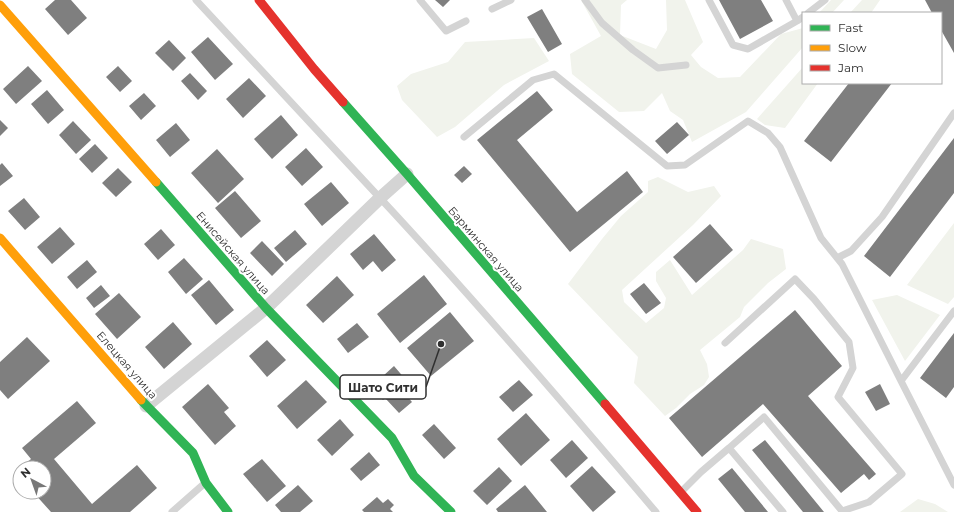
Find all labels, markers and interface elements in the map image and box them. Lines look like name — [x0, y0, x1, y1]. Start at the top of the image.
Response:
legend — [802, 12, 942, 84]
text: Fast — [838, 20, 863, 35]
text: Slow — [838, 40, 867, 55]
text: Jam — [837, 60, 864, 75]
street label: Барминская улица — [445, 203, 527, 295]
street label: Енисейская улица — [193, 209, 273, 297]
street label: Елецкая улица — [94, 328, 160, 402]
callout: Шато Сити — [340, 375, 426, 399]
text: Шато Сити — [348, 380, 418, 395]
north arrow — [12, 460, 52, 500]
text: N — [17, 464, 33, 481]

